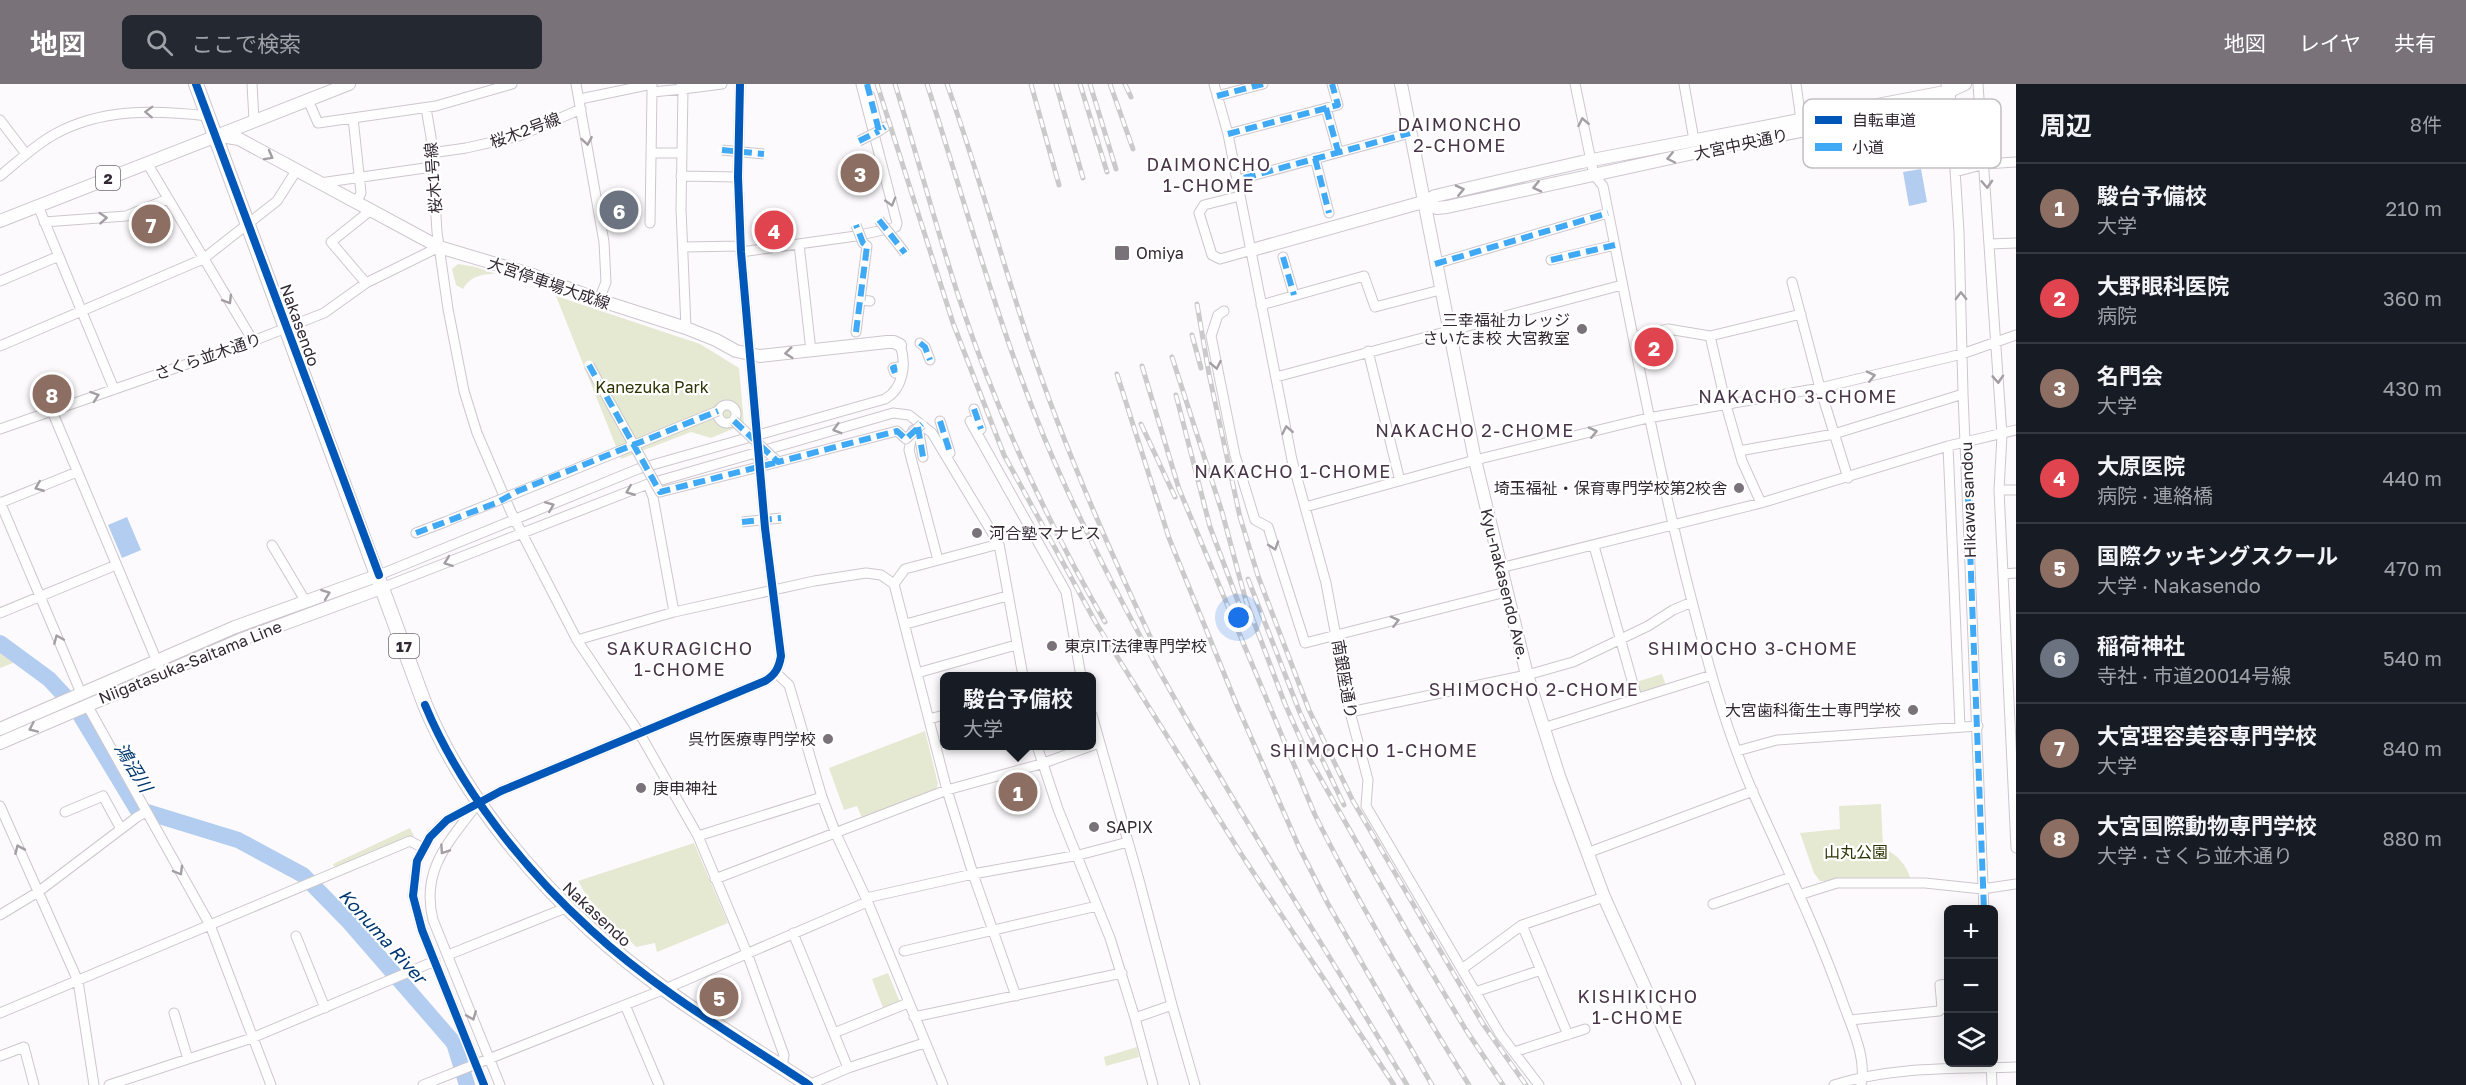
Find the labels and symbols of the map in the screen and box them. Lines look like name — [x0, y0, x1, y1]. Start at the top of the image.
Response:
legend — [1803, 99, 2001, 168]
one-way arrow — [145, 106, 154, 119]
street label: 桜木2号線 — [487, 108, 563, 152]
text: 自転車道 — [1852, 110, 1916, 130]
district label: DAIMONCHO 2-CHOME — [1397, 113, 1523, 156]
one-way arrow — [1577, 118, 1590, 128]
street label: 大宮中央通り — [1692, 124, 1790, 164]
one-way arrow — [580, 136, 593, 146]
text: 小道 — [1852, 137, 1884, 157]
street label: 桜木1号線 — [421, 142, 445, 214]
one-way arrow — [263, 149, 273, 160]
pin: 3 — [840, 150, 880, 196]
one-way arrow — [1666, 151, 1676, 164]
district label: DAIMONCHO 1-CHOME — [1146, 153, 1272, 196]
road number: 2 — [96, 166, 120, 190]
one-way arrow — [1532, 180, 1542, 193]
one-way arrow — [1980, 180, 1993, 189]
one-way arrow — [1455, 184, 1465, 197]
pin: 6 — [600, 188, 638, 232]
one-way arrow — [884, 196, 896, 207]
pin: 7 — [132, 202, 170, 246]
pin: 4 — [754, 208, 794, 252]
one-way arrow — [98, 212, 107, 225]
place label: Omiya — [1136, 243, 1184, 263]
marker: Omiya — [1113, 244, 1131, 262]
street label: 大宮停車場大成線 — [485, 253, 613, 313]
street label: Nakasendo — [276, 281, 324, 369]
one-way arrow — [1955, 291, 1967, 300]
one-way arrow — [220, 294, 232, 304]
place label: 三幸福祉カレッジ さいたま校 大宮教室 — [1422, 310, 1570, 348]
marker: 三幸福祉カレッジ さいたま校 大宮教室 — [1575, 322, 1589, 336]
pin: 2 — [1634, 324, 1674, 370]
street label: さくら並木通り — [152, 328, 264, 384]
one-way arrow — [785, 346, 794, 359]
one-way arrow — [1209, 360, 1222, 370]
one-way arrow — [1866, 370, 1876, 383]
pin: 8 — [32, 372, 72, 416]
one-way arrow — [1991, 374, 2004, 383]
park label: Kanezuka Park — [595, 377, 709, 397]
district label: NAKACHO 3-CHOME — [1698, 385, 1898, 407]
one-way arrow — [89, 390, 100, 403]
district label: NAKACHO 2-CHOME — [1375, 419, 1575, 441]
one-way arrow — [832, 422, 842, 434]
one-way arrow — [1281, 425, 1293, 435]
one-way arrow — [1588, 426, 1598, 439]
street label: Hikawa sandou — [1956, 441, 1980, 559]
district label: NAKACHO 1-CHOME — [1194, 460, 1392, 482]
place label: 埼玉福祉・保育専門学校第2校舎 — [1494, 478, 1727, 498]
one-way arrow — [34, 480, 44, 493]
marker: 埼玉福祉・保育専門学校第2校舎 — [1732, 481, 1746, 495]
one-way arrow — [625, 484, 636, 496]
one-way arrow — [544, 501, 555, 513]
street label: Kyu-nakasendo Ave. — [1477, 506, 1533, 662]
place label: 河合塾マナビス — [989, 523, 1101, 543]
marker: 河合塾マナビス — [970, 526, 984, 540]
one-way arrow — [1267, 540, 1279, 551]
one-way arrow — [444, 555, 454, 568]
one-way arrow — [320, 589, 331, 602]
your location — [1224, 603, 1253, 632]
one-way arrow — [1390, 615, 1400, 628]
street label: Niigatasuka-Saitama Line — [95, 616, 285, 708]
one-way arrow — [53, 634, 65, 645]
road number: 17 — [389, 634, 419, 658]
place label: 東京IT法律専門学校 — [1064, 636, 1207, 656]
district label: SAKURAGICHO 1-CHOME — [607, 637, 753, 680]
district label: SHIMOCHO 3-CHOME — [1648, 637, 1858, 659]
street label: 南銀座通り — [1328, 638, 1362, 720]
marker: 東京IT法律専門学校 — [1045, 639, 1059, 653]
district label: SHIMOCHO 2-CHOME — [1429, 678, 1639, 700]
place label: 大宮歯科衛生士専門学校 — [1725, 700, 1901, 720]
marker: 大宮歯科衛生士専門学校 — [1906, 703, 1920, 717]
one-way arrow — [29, 721, 40, 733]
place label: 呉竹医療専門学校 — [688, 729, 816, 749]
marker: 呉竹医療専門学校 — [821, 732, 835, 746]
water label: 鴻沼川 — [111, 738, 158, 798]
district label: SHIMOCHO 1-CHOME — [1270, 739, 1478, 761]
pin: 1 — [998, 770, 1038, 814]
place label: 庚申神社 — [653, 778, 717, 798]
marker: 庚申神社 — [634, 781, 648, 795]
place label: SAPIX — [1106, 817, 1153, 837]
marker: SAPIX — [1087, 820, 1101, 834]
park label: 山丸公園 — [1824, 842, 1888, 862]
one-way arrow — [14, 844, 26, 855]
one-way arrow — [440, 844, 451, 855]
one-way arrow — [172, 865, 183, 875]
street label: Nakasendo — [559, 877, 635, 951]
water label: Konuma River — [335, 884, 433, 990]
pin: 5 — [700, 974, 738, 1020]
district label: KISHIKICHO 1-CHOME — [1577, 985, 1699, 1028]
one-way arrow — [465, 1010, 477, 1021]

